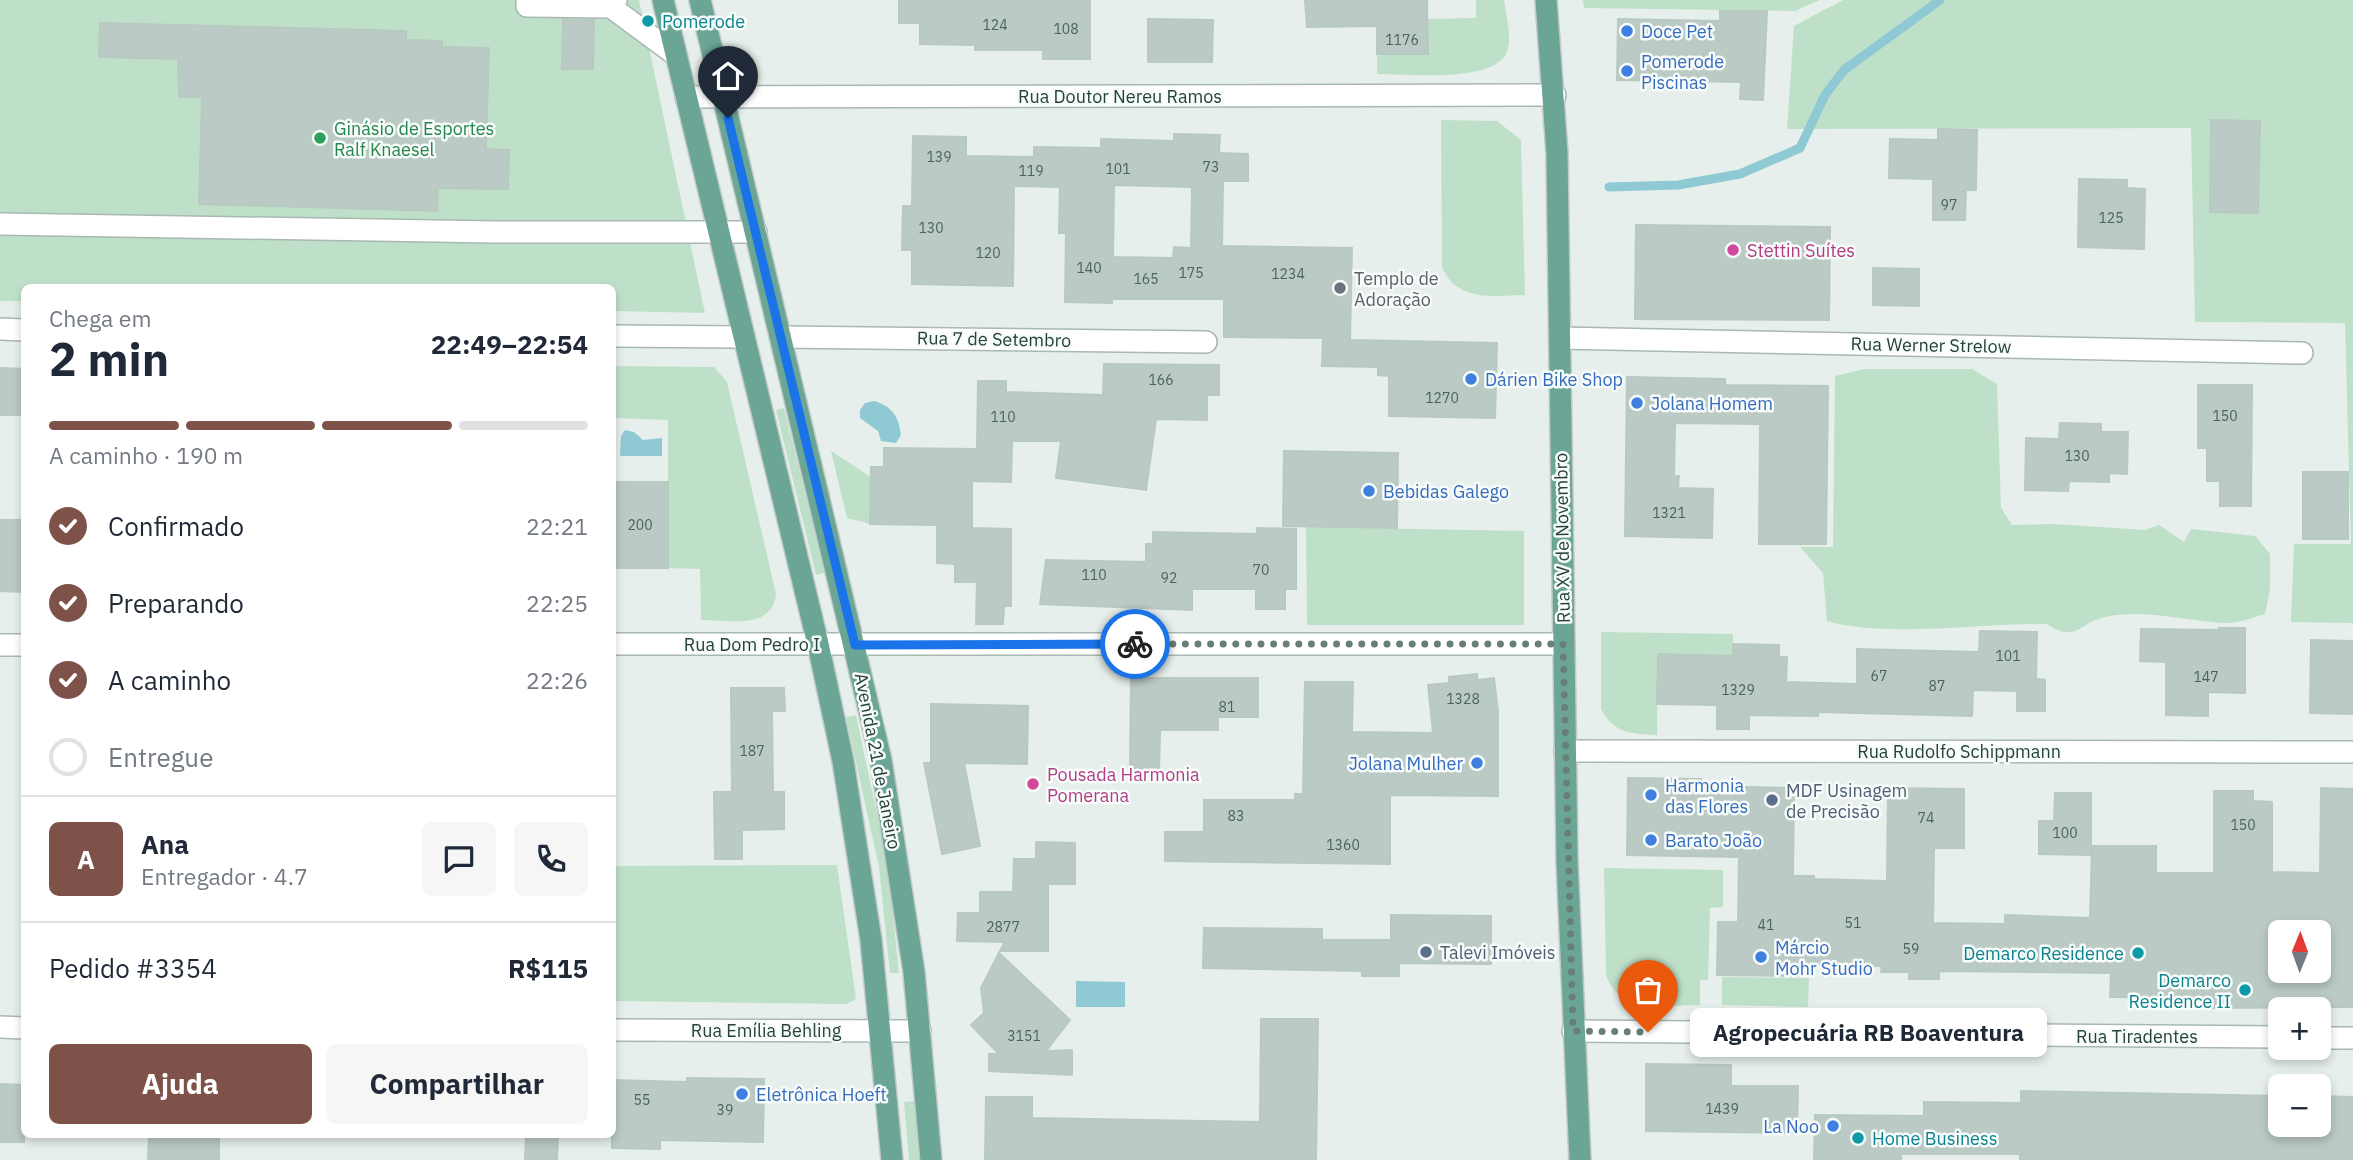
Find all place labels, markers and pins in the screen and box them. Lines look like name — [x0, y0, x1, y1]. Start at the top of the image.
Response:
place label: Pomerode — [662, 10, 745, 33]
marker: Pomerode — [640, 13, 656, 29]
place label: Doce Pet — [1641, 20, 1713, 43]
marker: Doce Pet — [1619, 23, 1635, 39]
pin — [698, 46, 758, 118]
place label: Pomerode Piscinas — [1641, 50, 1724, 94]
marker: Pomerode Piscinas — [1619, 63, 1635, 79]
place label: Ginásio de Esportes Ralf Knaesel — [334, 117, 494, 161]
marker: Ginásio de Esportes Ralf Knaesel — [312, 130, 328, 146]
place label: Stettin Suítes — [1747, 239, 1855, 262]
marker: Stettin Suítes — [1725, 242, 1741, 258]
place label: Templo de Adoração — [1354, 267, 1439, 311]
marker: Templo de Adoração — [1332, 280, 1348, 296]
place label: Dárien Bike Shop — [1485, 368, 1623, 391]
marker: Dárien Bike Shop — [1463, 371, 1479, 387]
place label: Jolana Homem — [1651, 392, 1773, 415]
marker: Jolana Homem — [1629, 395, 1645, 411]
place label: Bebidas Galego — [1383, 480, 1509, 503]
marker: Bebidas Galego — [1361, 483, 1377, 499]
place label: Jolana Mulher — [1349, 752, 1463, 775]
marker: Jolana Mulher — [1469, 755, 1485, 771]
place label: Pousada Harmonia Pomerana — [1047, 763, 1200, 807]
place label: Harmonia das Flores — [1665, 774, 1748, 818]
marker: Pousada Harmonia Pomerana — [1025, 776, 1041, 792]
place label: MDF Usinagem de Precisão — [1786, 779, 1907, 823]
marker: Harmonia das Flores — [1643, 787, 1659, 803]
marker: MDF Usinagem de Precisão — [1764, 792, 1780, 808]
place label: Barato João — [1665, 829, 1762, 852]
marker: Barato João — [1643, 832, 1659, 848]
place label: Márcio Mohr Studio — [1775, 936, 1873, 980]
place label: Talevi Imóveis — [1440, 941, 1556, 964]
place label: Demarco Residence — [1963, 942, 2124, 965]
marker: Talevi Imóveis — [1418, 944, 1434, 960]
marker: Demarco Residence — [2130, 945, 2146, 961]
marker: Márcio Mohr Studio — [1753, 949, 1769, 965]
pin — [1618, 960, 1678, 1032]
place label: Demarco Residence II — [2129, 969, 2231, 1013]
marker: Demarco Residence II — [2237, 982, 2253, 998]
callout: Agropecuária RB Boaventura — [1690, 1007, 2047, 1056]
place label: Eletrônica Hoeft — [756, 1083, 887, 1106]
marker: Eletrônica Hoeft — [734, 1086, 750, 1102]
place label: La Noo — [1763, 1115, 1819, 1138]
marker: La Noo — [1825, 1118, 1841, 1134]
place label: Home Business — [1872, 1127, 1997, 1150]
marker: Home Business — [1850, 1130, 1866, 1146]

